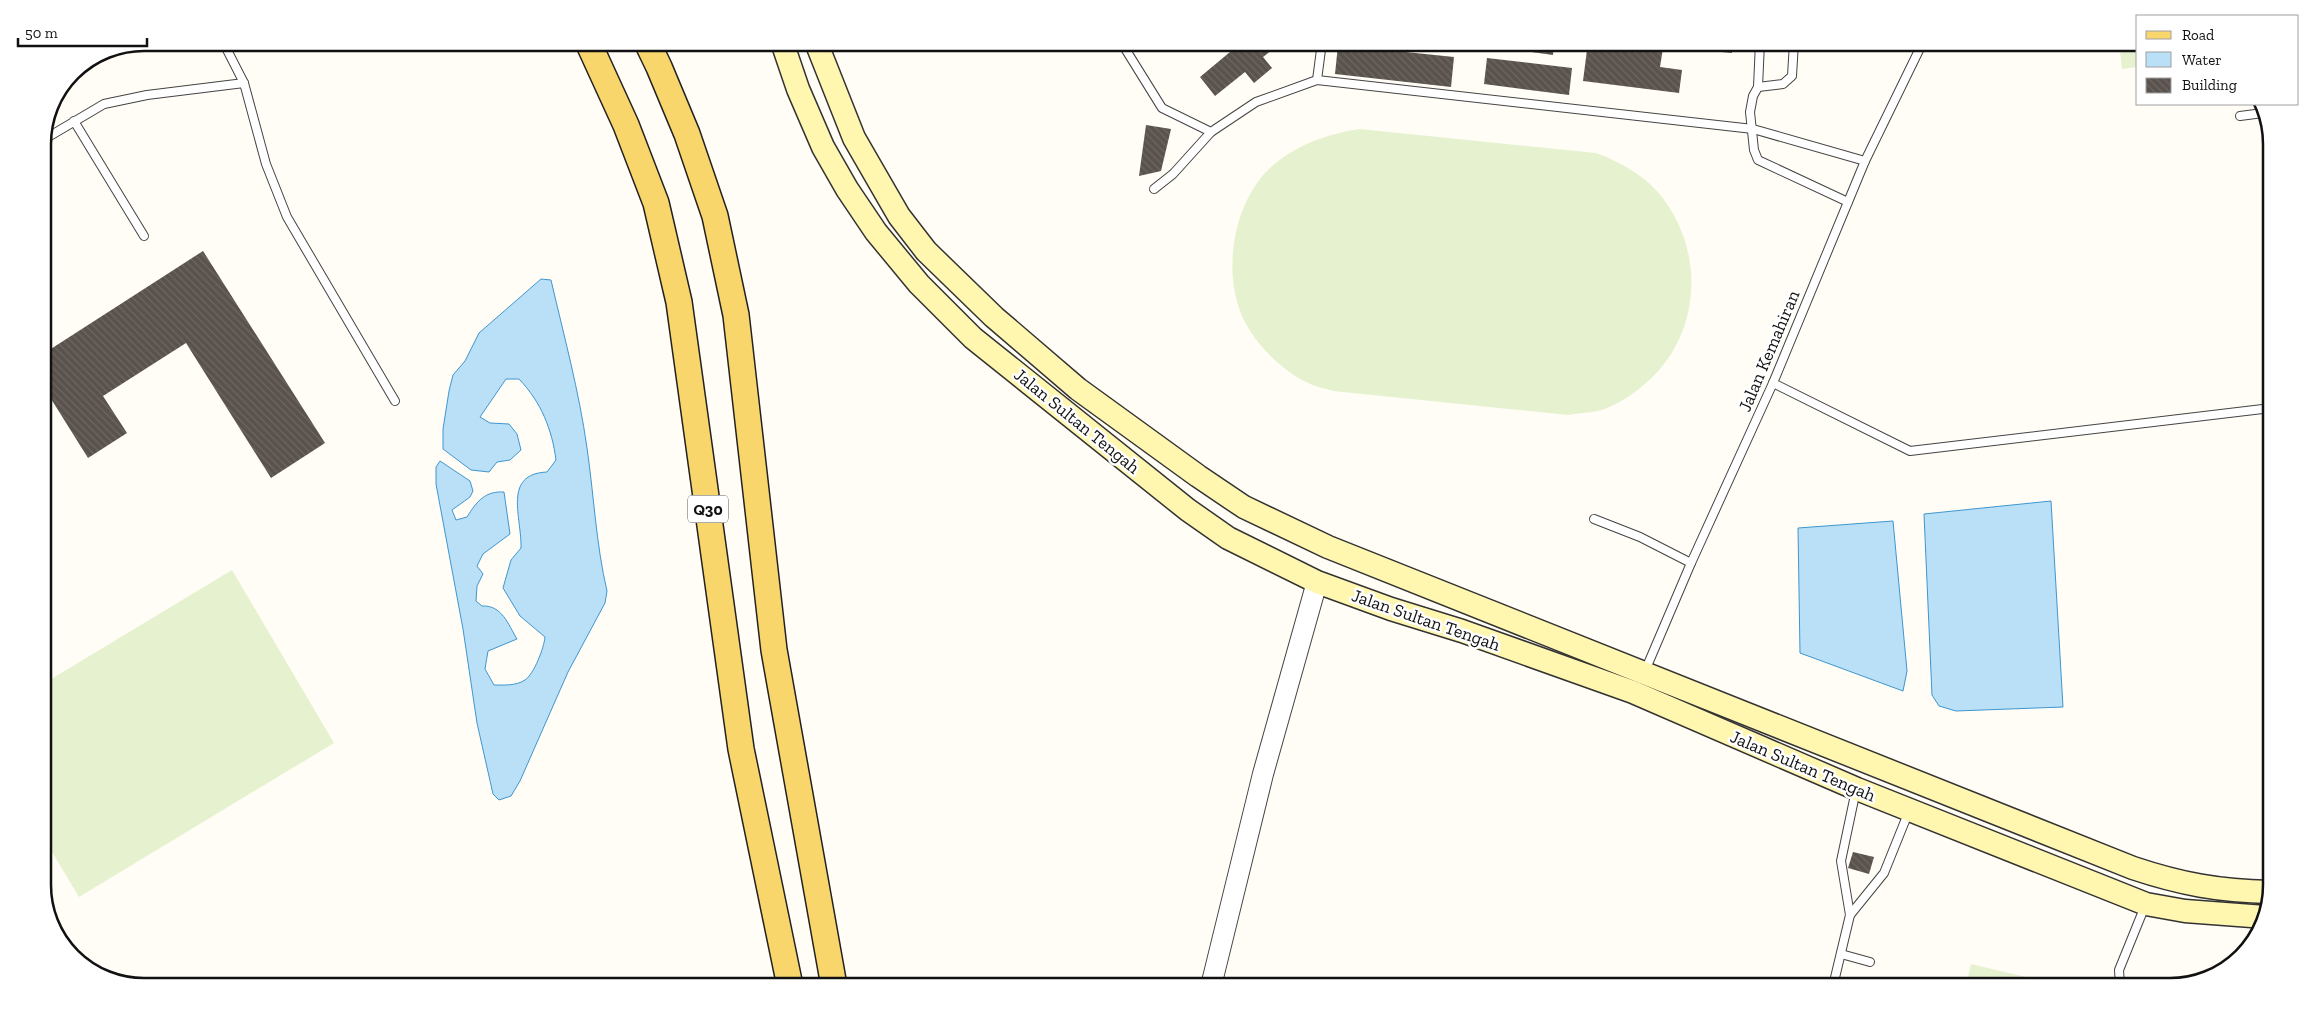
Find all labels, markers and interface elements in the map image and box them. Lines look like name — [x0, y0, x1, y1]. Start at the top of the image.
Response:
scale bar — [18, 15, 146, 47]
legend — [2136, 15, 2299, 105]
text: 50 m — [25, 24, 58, 42]
text: Road — [2182, 26, 2215, 44]
text: Water — [2182, 51, 2222, 69]
text: Building — [2182, 76, 2237, 94]
street label: Jalan Kemahiran — [1734, 286, 1805, 415]
street label: Jalan Sultan Tengah — [1010, 363, 1144, 479]
road number: Q30 — [688, 496, 728, 522]
street label: Jalan Sultan Tengah — [1349, 584, 1503, 656]
street label: Jalan Sultan Tengah — [1727, 725, 1879, 807]

